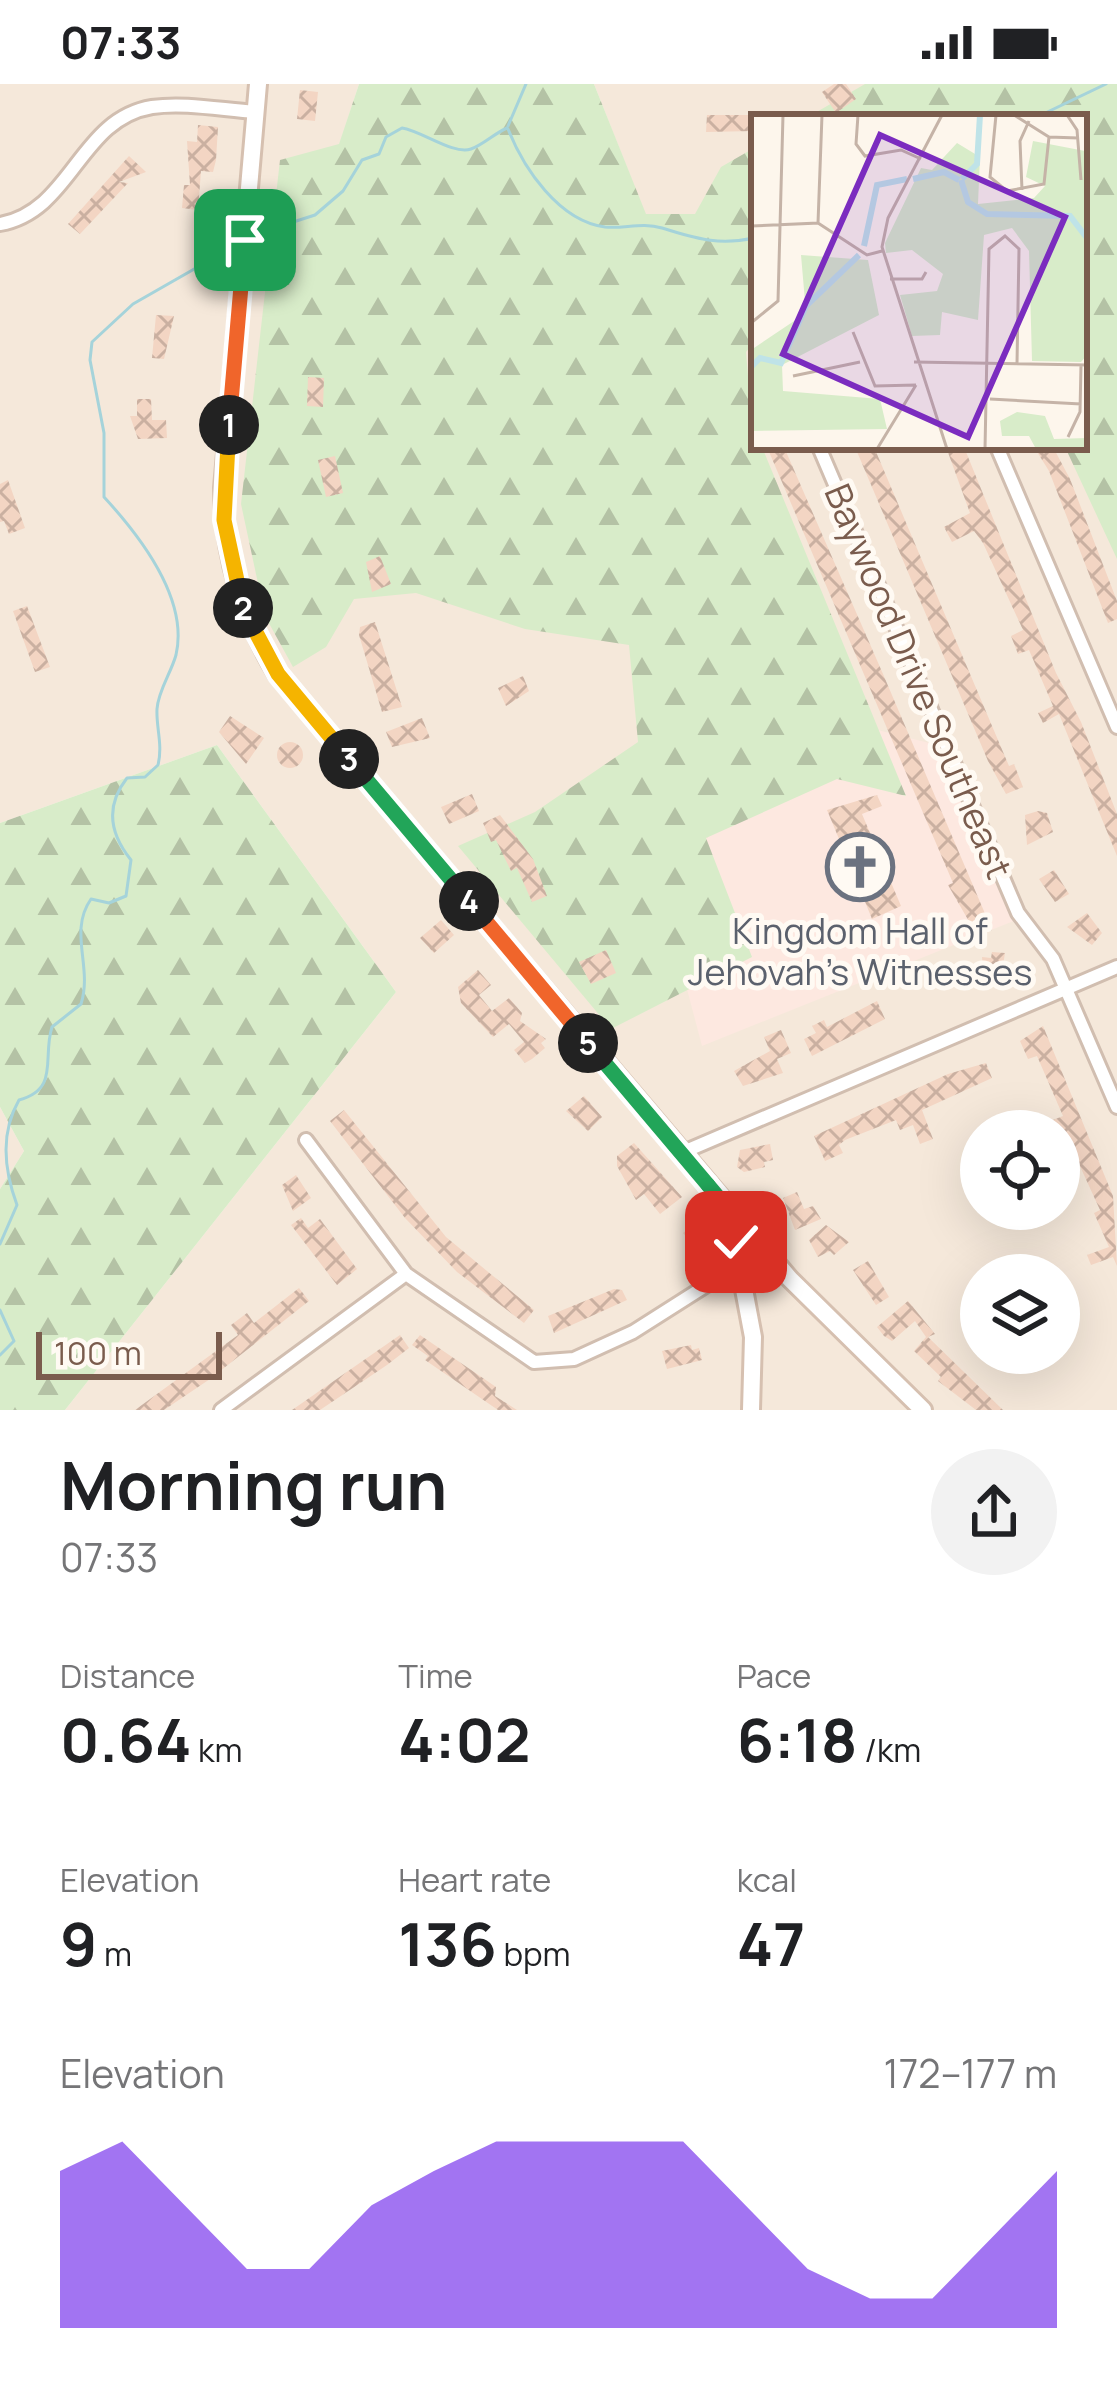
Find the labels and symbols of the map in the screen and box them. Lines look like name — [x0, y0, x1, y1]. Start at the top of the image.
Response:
inset map — [751, 114, 1087, 450]
pin — [194, 189, 296, 291]
pin: 1 — [199, 395, 259, 455]
street label: Baywood Drive Southeast — [814, 476, 1024, 886]
pin: 2 — [213, 578, 273, 638]
pin: 3 — [319, 729, 379, 789]
church icon: Kingdom Hall of Jehovah’s Witnesses — [825, 832, 895, 902]
pin: 4 — [439, 871, 499, 931]
place label: Kingdom Hall of Jehovah’s Witnesses — [688, 906, 1032, 996]
pin: 5 — [558, 1013, 618, 1073]
pin — [685, 1191, 787, 1293]
scale bar — [36, 1326, 222, 1379]

